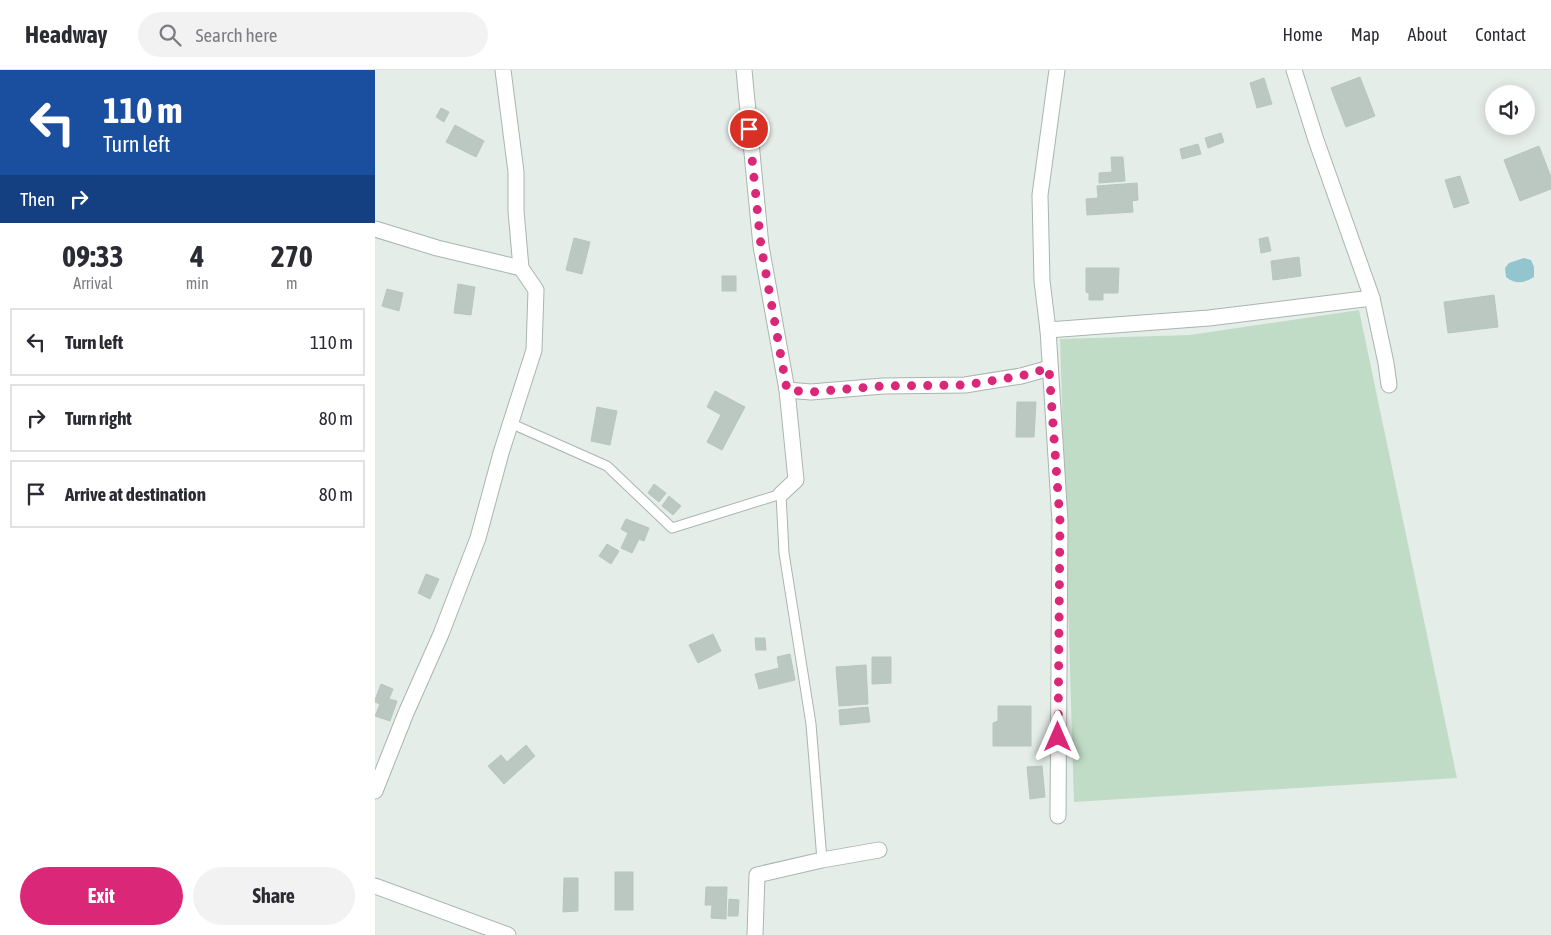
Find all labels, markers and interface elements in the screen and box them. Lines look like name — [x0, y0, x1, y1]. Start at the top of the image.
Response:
search box — [138, 12, 488, 57]
text: Headway — [25, 21, 108, 48]
icon: search — [156, 21, 184, 49]
text: Search here — [196, 24, 277, 46]
text: Home — [1283, 24, 1323, 45]
text: Map — [1351, 24, 1380, 45]
text: About — [1408, 24, 1447, 45]
text: Contact — [1475, 24, 1526, 45]
map controls — [1485, 85, 1535, 135]
button: sound — [1485, 85, 1535, 135]
icon: left — [20, 90, 85, 155]
text: 110 m — [103, 90, 182, 130]
pin — [728, 108, 770, 150]
icon: arrive — [735, 115, 763, 143]
text: Turn left — [103, 131, 170, 157]
icon: right — [65, 185, 93, 213]
text: Then — [20, 188, 55, 210]
text: 09:33 — [62, 239, 124, 273]
text: 4 — [190, 239, 204, 273]
text: 270 — [271, 239, 313, 273]
text: Arrival — [73, 274, 112, 292]
text: min — [186, 274, 209, 292]
text: m — [286, 274, 298, 292]
icon: left — [22, 328, 50, 356]
text: Turn left — [65, 331, 123, 353]
text: 110 m — [310, 331, 353, 353]
icon: right — [22, 404, 50, 432]
text: Turn right — [65, 407, 132, 429]
text: 80 m — [319, 407, 353, 429]
icon: arrive — [22, 480, 50, 508]
text: Arrive at destination — [65, 483, 206, 505]
text: 80 m — [319, 483, 353, 505]
position arrow — [1031, 710, 1083, 762]
button: Exit — [20, 867, 183, 925]
button: Share — [193, 867, 355, 925]

